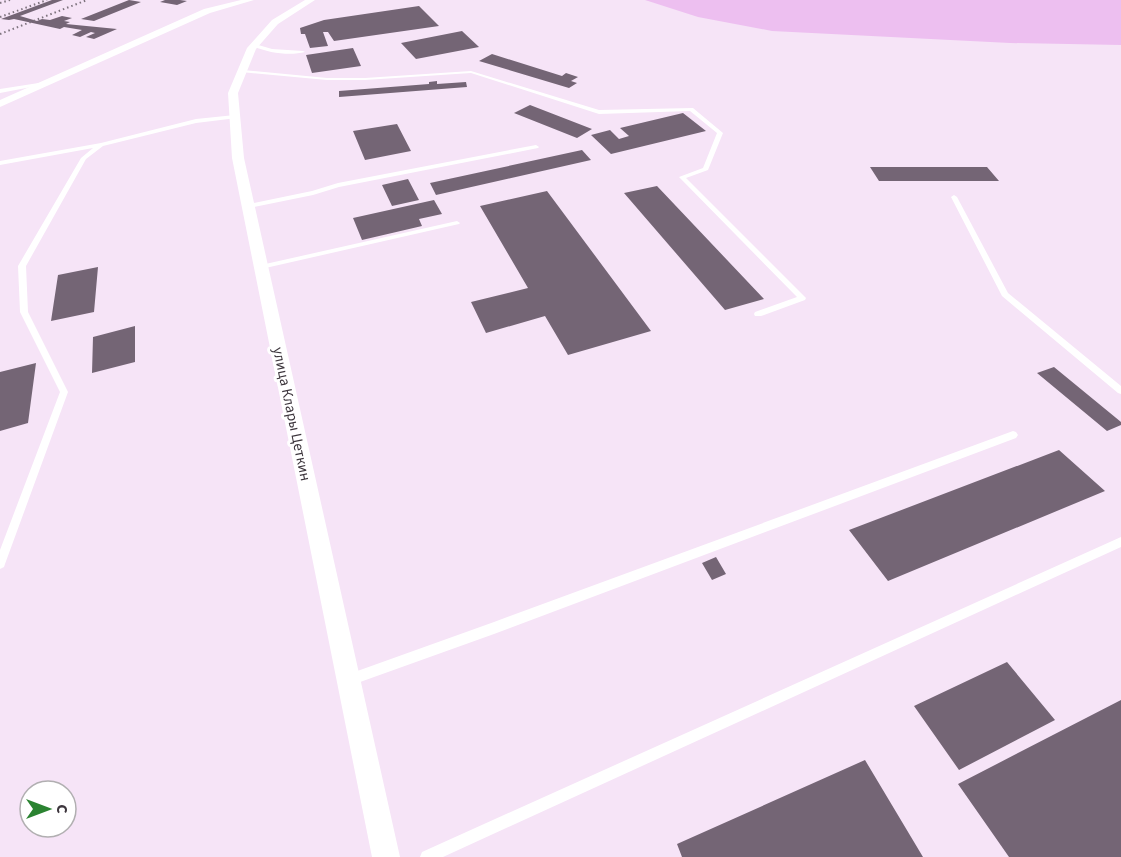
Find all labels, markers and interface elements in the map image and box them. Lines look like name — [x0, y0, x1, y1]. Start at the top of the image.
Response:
street label: улица Клары Цеткин — [267, 345, 316, 483]
north arrow — [18, 779, 78, 839]
text: С — [51, 804, 73, 814]

